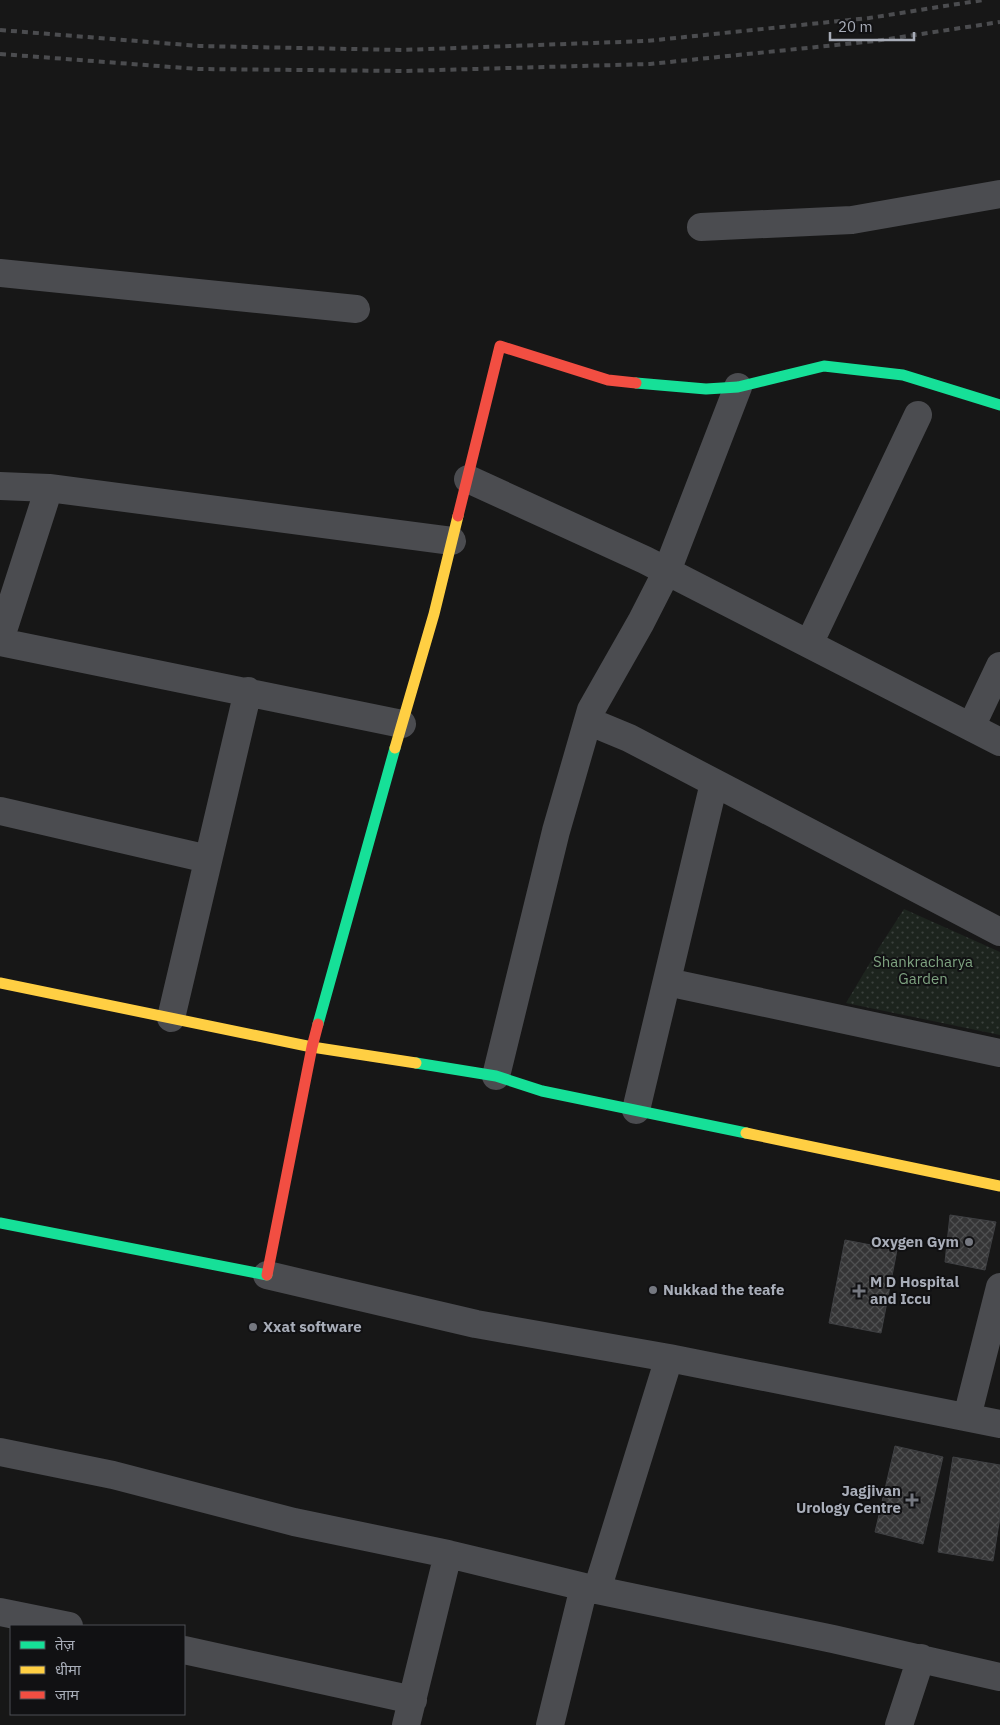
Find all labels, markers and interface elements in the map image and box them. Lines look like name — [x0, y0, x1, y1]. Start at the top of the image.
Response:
scale bar — [830, 10, 914, 42]
text: 20 m — [838, 17, 873, 36]
park label: Shankracharya Garden — [873, 952, 973, 988]
place label: Oxygen Gym — [871, 1232, 959, 1251]
marker: Oxygen Gym — [963, 1236, 975, 1248]
place label: M D Hospital and Iccu — [870, 1272, 959, 1308]
place label: Nukkad the teafe — [663, 1280, 784, 1299]
marker: Nukkad the teafe — [647, 1284, 659, 1296]
marker: M D Hospital and Iccu — [852, 1284, 866, 1298]
place label: Xxat software — [263, 1317, 362, 1336]
marker: Xxat software — [247, 1321, 259, 1333]
place label: Jagjivan Urology Centre — [796, 1481, 901, 1517]
marker: Jagjivan Urology Centre — [905, 1493, 919, 1507]
legend — [10, 1625, 185, 1715]
text: तेज़ — [55, 1635, 76, 1654]
text: धीमा — [55, 1660, 82, 1679]
text: जाम — [55, 1685, 80, 1704]

